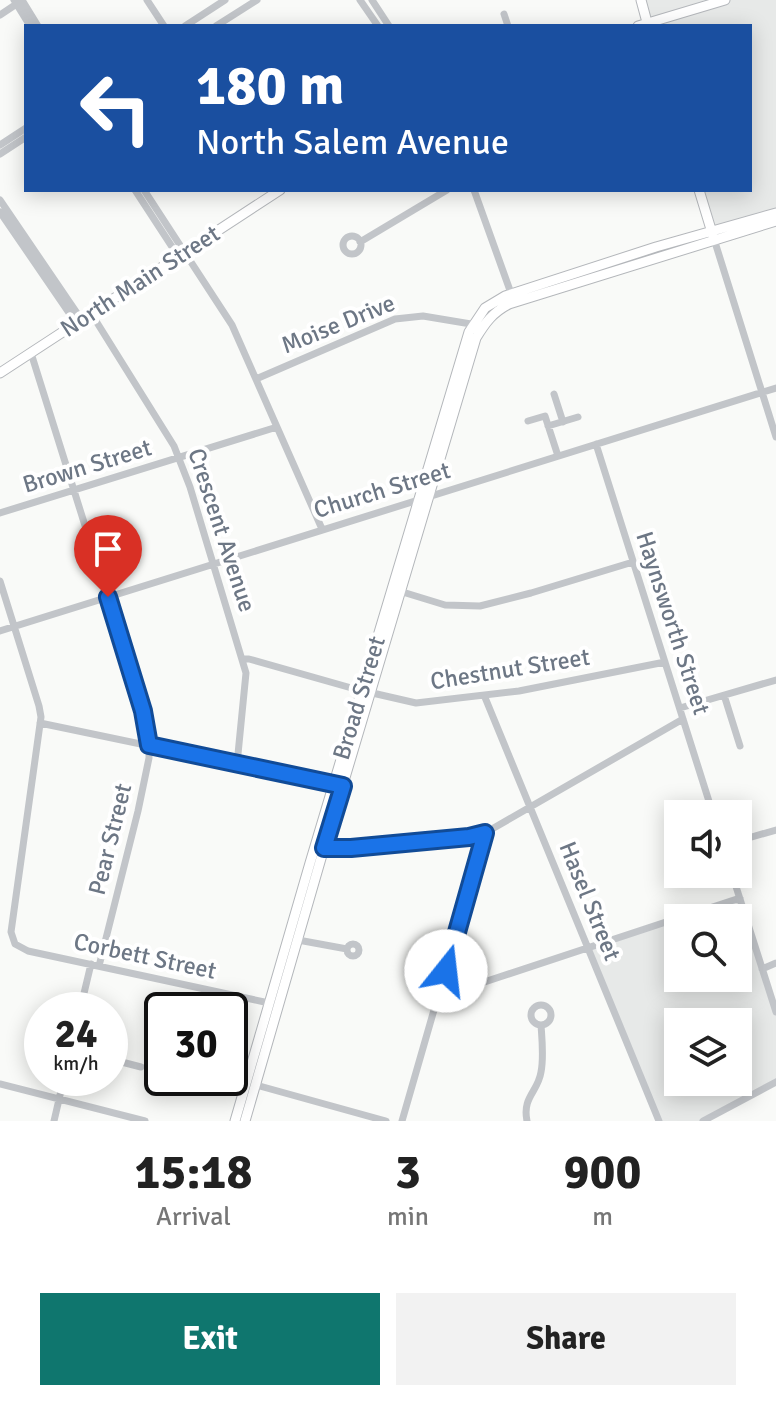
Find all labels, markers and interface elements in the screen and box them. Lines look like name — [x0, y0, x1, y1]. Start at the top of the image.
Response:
text: 180 m — [196, 51, 344, 120]
icon: left — [64, 56, 168, 160]
text: North Salem Avenue — [196, 120, 509, 165]
street label: North Main Street — [55, 218, 225, 344]
street label: Moise Drive — [277, 288, 399, 360]
street label: Brown Street — [19, 432, 155, 500]
street label: Crescent Avenue — [181, 444, 263, 616]
street label: Church Street — [310, 455, 454, 525]
pin — [74, 515, 142, 597]
icon: arrive — [86, 527, 130, 571]
street label: Haynsworth Street — [629, 528, 717, 718]
street label: Broad Street — [326, 633, 392, 763]
street label: Chestnut Street — [428, 642, 592, 696]
street label: Pear Street — [82, 780, 138, 898]
map controls — [664, 800, 752, 1096]
button: sound — [664, 800, 752, 888]
street label: Hasel Street — [553, 837, 627, 965]
button: search — [664, 904, 752, 992]
street label: Corbett Street — [71, 926, 219, 986]
position arrow — [404, 929, 488, 1013]
speed limit sign: 30 — [144, 992, 248, 1096]
button: layers — [664, 1008, 752, 1096]
text: 24 — [54, 1009, 98, 1059]
text: km/h — [53, 1051, 99, 1076]
text: 15:18 — [135, 1143, 252, 1202]
text: 3 — [395, 1143, 421, 1202]
text: 900 — [564, 1143, 641, 1202]
text: Arrival — [156, 1201, 231, 1233]
text: min — [387, 1201, 429, 1233]
text: m — [592, 1201, 613, 1233]
button: Exit — [40, 1293, 380, 1385]
button: Share — [396, 1293, 736, 1385]

